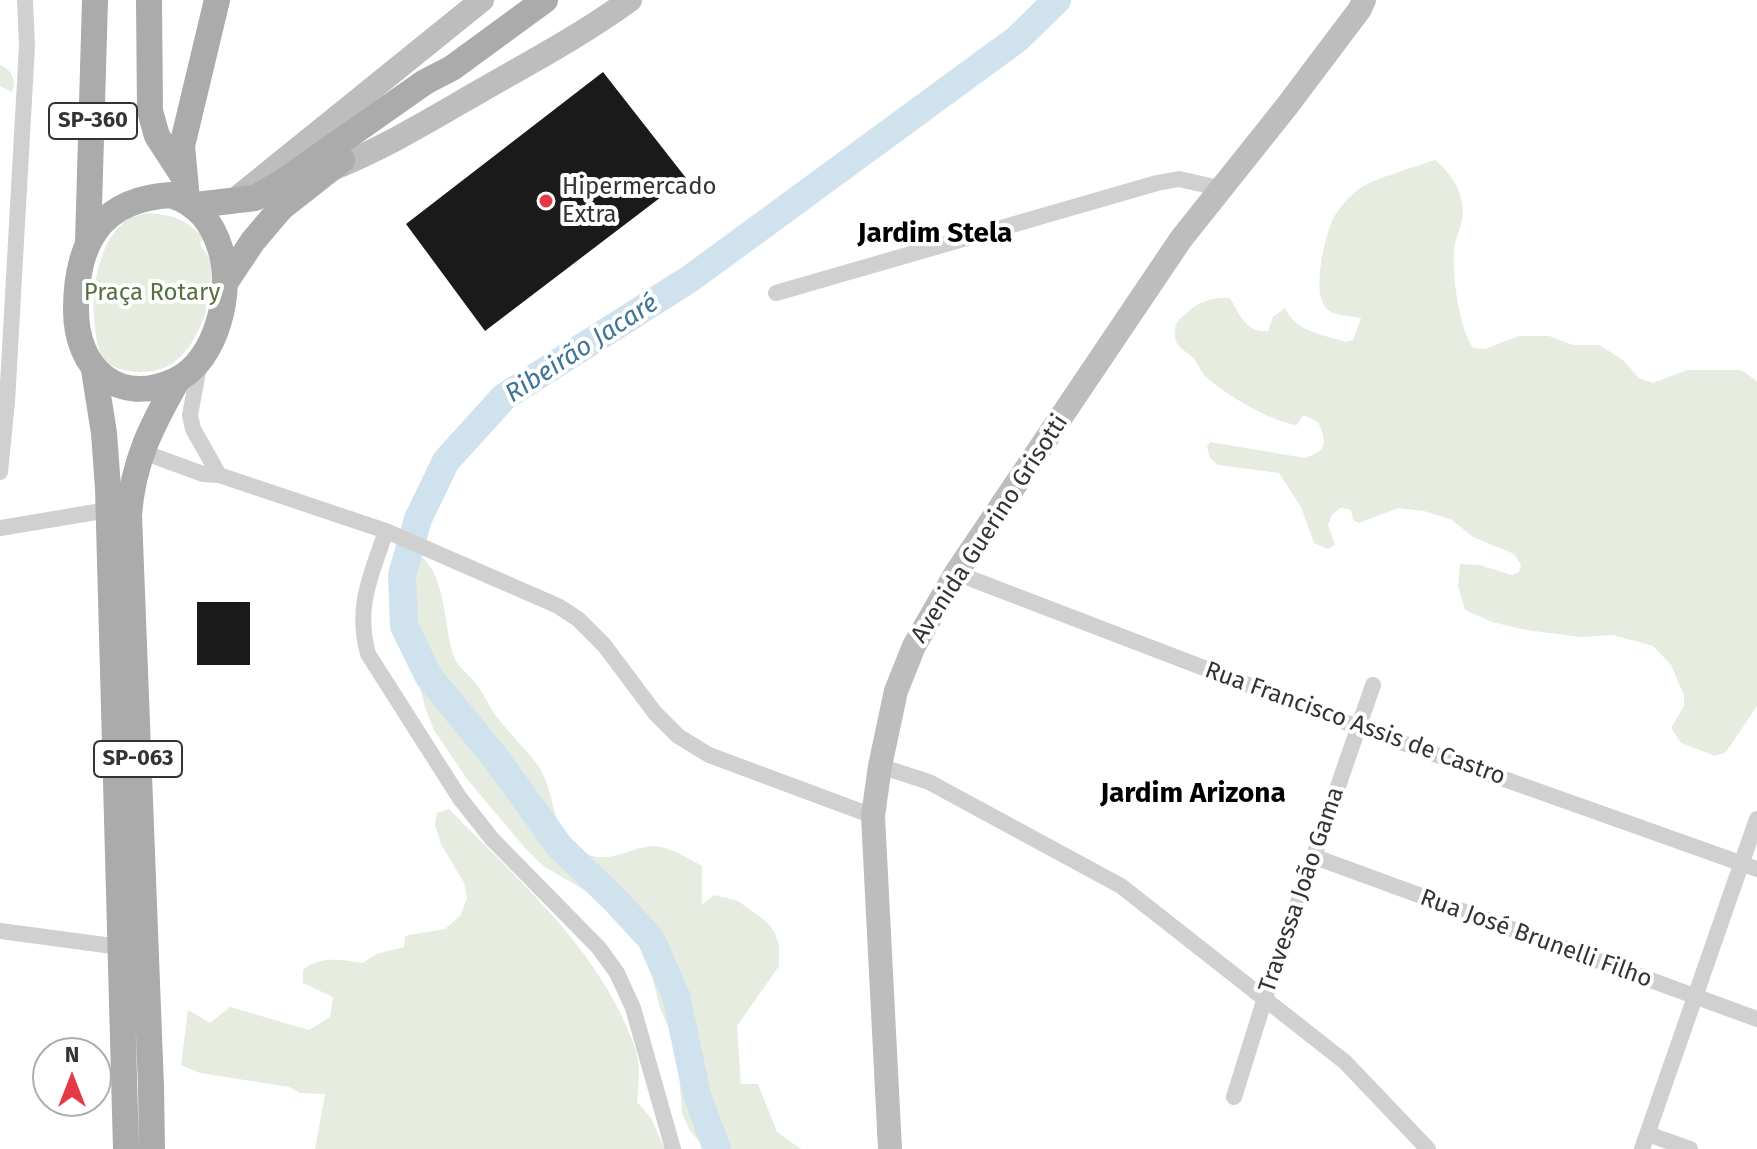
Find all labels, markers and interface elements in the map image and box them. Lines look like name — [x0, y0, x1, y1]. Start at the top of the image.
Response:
road number: SP-360 — [49, 103, 137, 139]
place label: Hipermercado Extra — [562, 173, 717, 229]
marker: Hipermercado Extra — [537, 192, 555, 210]
district label: Jardim Stela — [858, 217, 1012, 251]
park label: Praça Rotary — [84, 279, 220, 307]
water label: Ribeirão Jacaré — [500, 288, 664, 410]
street label: Avenida Guerino Grisotti — [905, 409, 1075, 649]
street label: Rua Francisco Assis de Castro — [1201, 656, 1509, 792]
road number: SP-063 — [94, 741, 182, 777]
district label: Jardim Arizona — [1100, 777, 1286, 811]
street label: Travessa João Gama — [1253, 784, 1351, 996]
street label: Rua José Brunelli Filho — [1416, 884, 1656, 994]
north arrow — [32, 1037, 112, 1117]
text: N — [65, 1041, 79, 1068]

